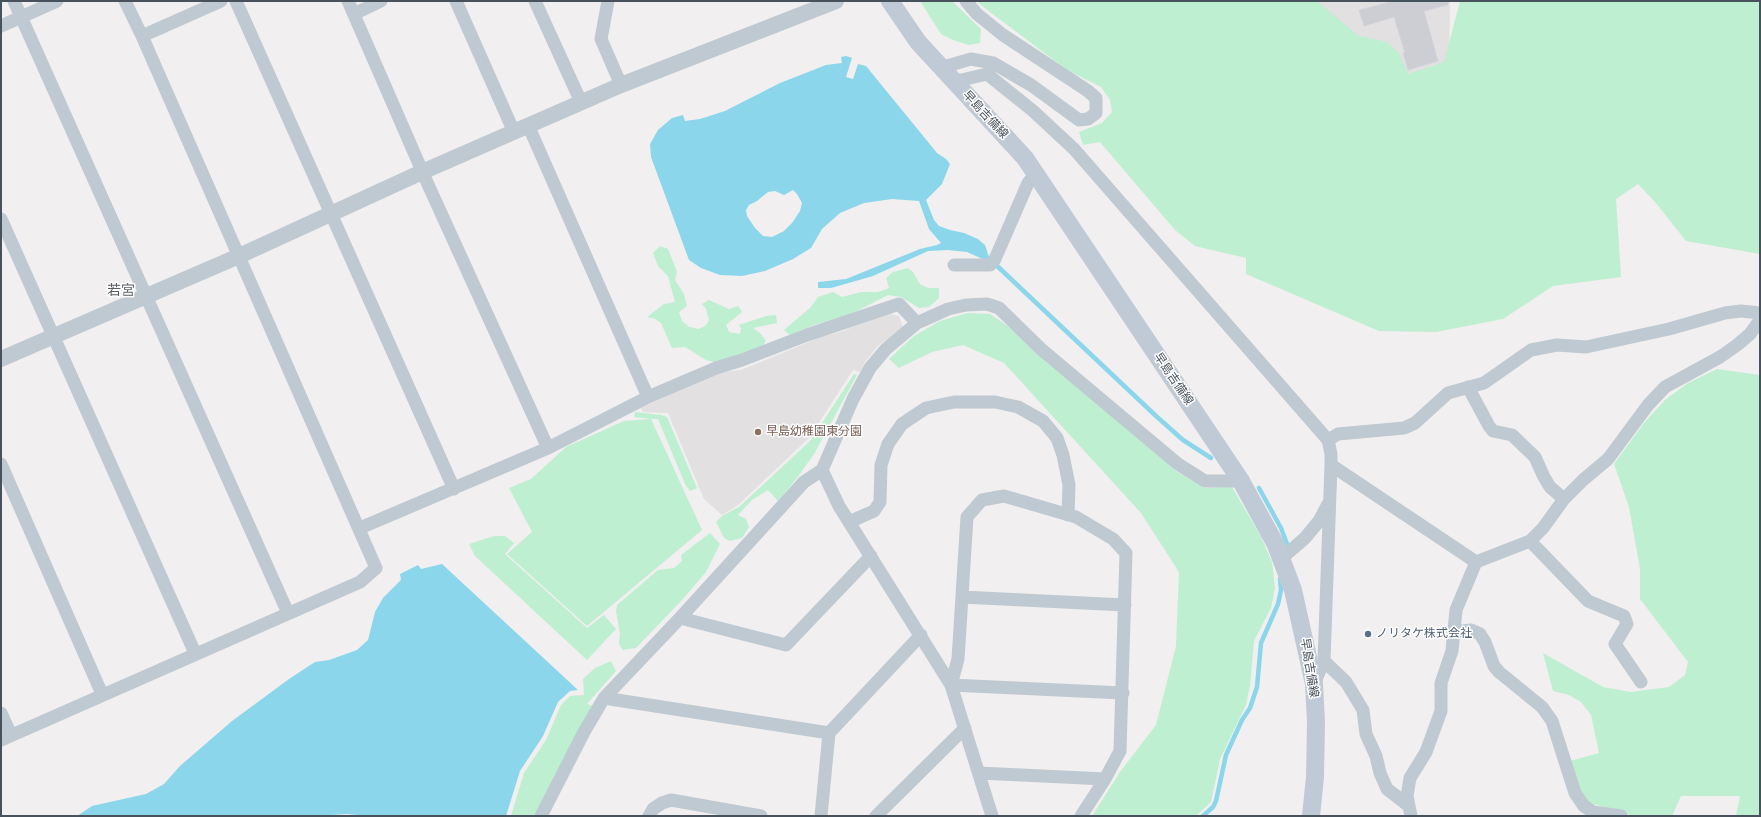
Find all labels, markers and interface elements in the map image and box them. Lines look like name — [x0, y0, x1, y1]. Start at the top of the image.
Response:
street label: 早島吉備線 — [959, 88, 1011, 142]
district label: 若宮 — [107, 283, 135, 299]
street label: 早島吉備線 — [1150, 350, 1196, 408]
place label: 早島幼稚園東分園 — [766, 425, 862, 439]
marker: 早島幼稚園東分園 — [753, 427, 763, 437]
place label: ノリタケ株式会社 — [1376, 627, 1472, 641]
marker: ノリタケ株式会社 — [1363, 629, 1373, 639]
street label: 早島吉備線 — [1297, 637, 1321, 699]

